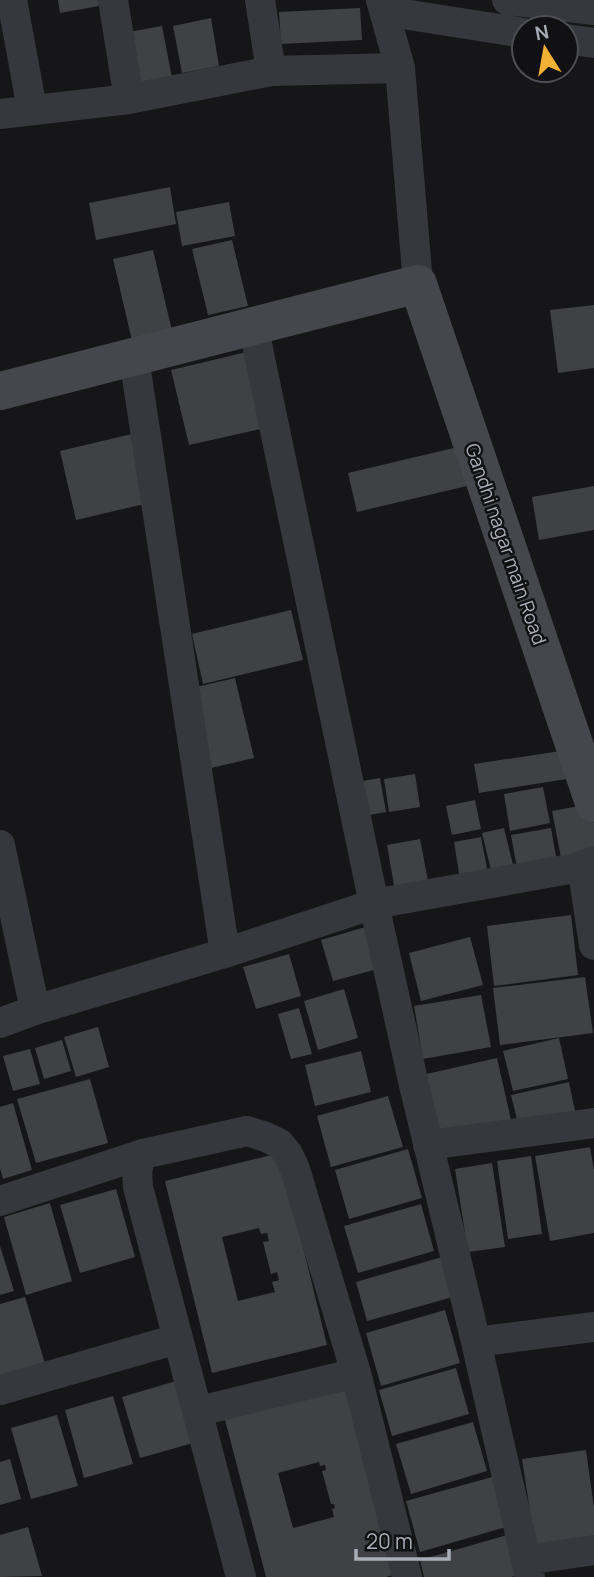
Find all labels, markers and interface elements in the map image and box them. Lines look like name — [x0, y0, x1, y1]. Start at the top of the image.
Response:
north arrow — [510, 14, 580, 84]
text: N — [533, 18, 551, 46]
street label: Gandhi nagar main Road — [459, 440, 553, 648]
scale bar — [356, 1518, 449, 1562]
text: 20 m — [366, 1527, 413, 1555]

